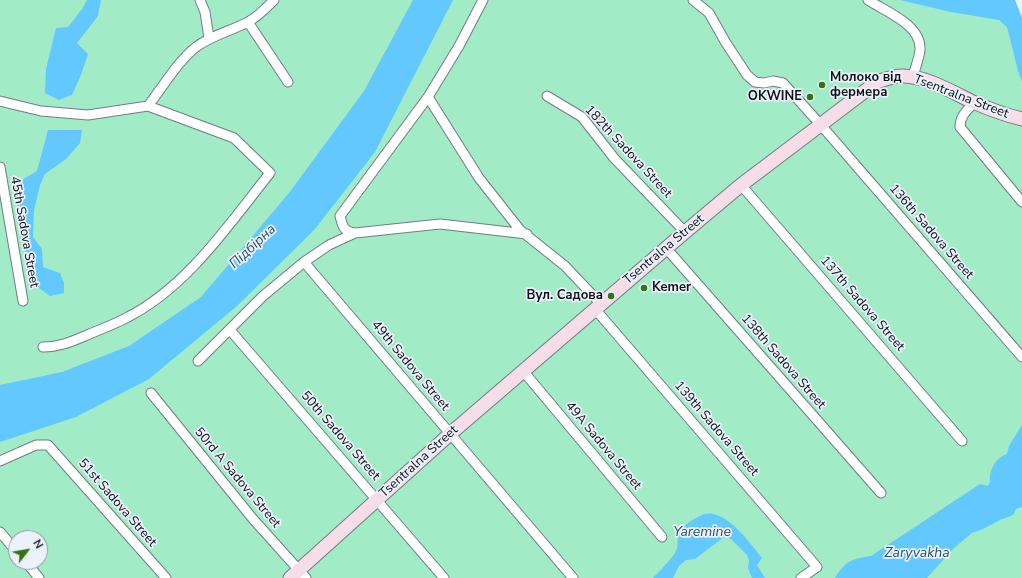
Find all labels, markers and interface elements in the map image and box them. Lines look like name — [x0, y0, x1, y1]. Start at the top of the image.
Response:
place label: Молоко від фермера — [830, 70, 902, 101]
street label: Tsentralna Street — [911, 72, 1011, 122]
marker: Молоко від фермера — [817, 80, 827, 90]
place label: OKWINE — [748, 89, 802, 105]
marker: OKWINE — [805, 92, 815, 102]
street label: 182th Sadova Street — [581, 103, 675, 201]
street label: 45th Sadova Street — [7, 175, 41, 289]
street label: 136th Sadova Street — [886, 181, 976, 283]
street label: Tsentralna Street — [621, 212, 707, 288]
water label: Підбірна — [226, 221, 280, 273]
street label: 137th Sadova Street — [817, 253, 907, 355]
place label: Kemer — [652, 280, 691, 296]
marker: Kemer — [639, 283, 649, 293]
place label: Вул. Садова — [527, 288, 603, 304]
marker: Вул. Садова — [606, 291, 616, 301]
street label: 138th Sadova Street — [738, 311, 828, 413]
street label: 49th Sadova Street — [368, 318, 452, 414]
street label: 139th Sadova Street — [671, 378, 761, 480]
street label: 50th Sadova Street — [297, 388, 383, 484]
street label: 49A Sadova Street — [562, 399, 644, 493]
street label: Tsentralna Street — [376, 423, 462, 501]
street label: 50rd A Sadova Street — [191, 425, 283, 531]
street label: 51st Sadova Street — [75, 456, 159, 550]
water label: Yaremine — [673, 525, 731, 541]
north arrow — [8, 530, 48, 570]
text: N — [29, 537, 46, 551]
water label: Zaryvakha — [884, 546, 950, 562]

